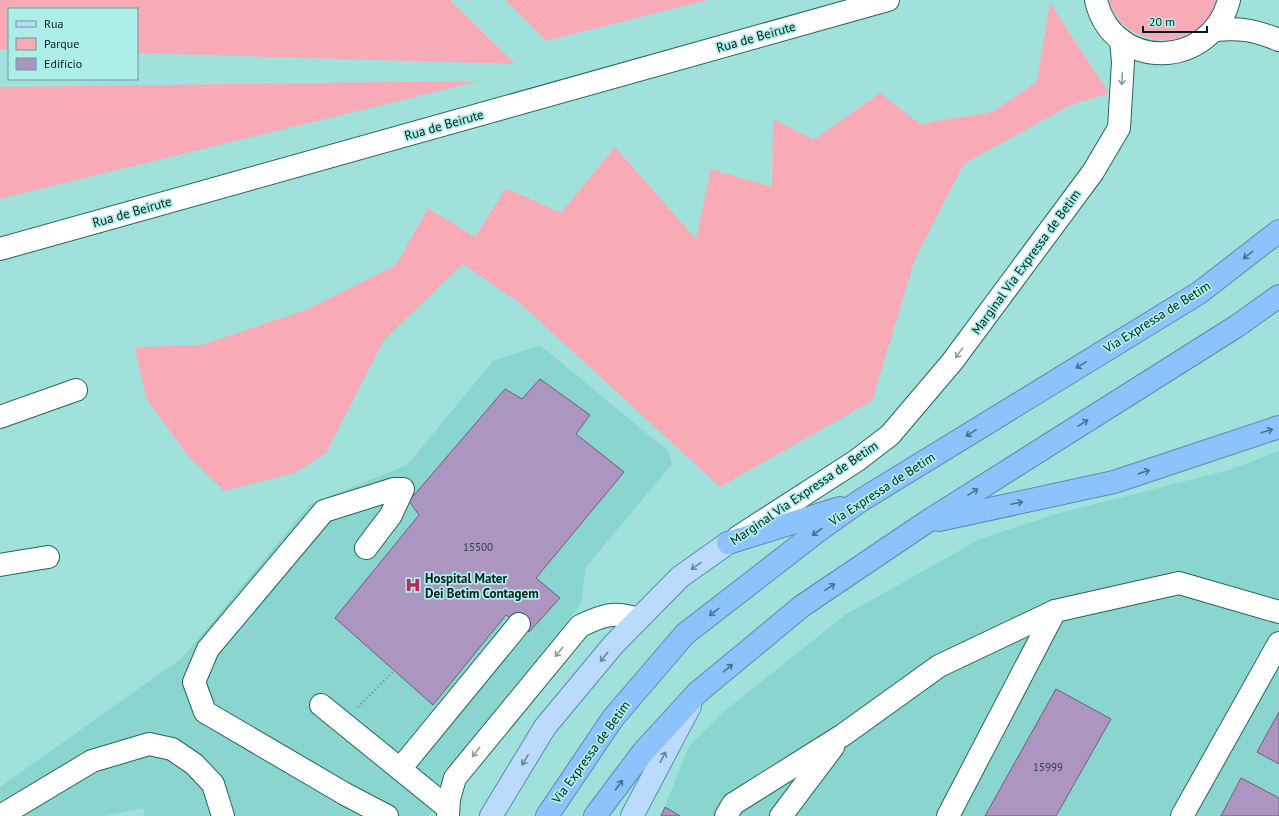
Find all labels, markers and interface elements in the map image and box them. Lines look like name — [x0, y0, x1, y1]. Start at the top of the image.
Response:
legend — [8, 8, 138, 80]
scale bar — [1143, 8, 1207, 34]
text: 20 m — [1149, 14, 1175, 29]
text: Rua — [44, 16, 63, 31]
street label: Rua de Beirute — [714, 18, 798, 56]
text: Parque — [44, 36, 79, 51]
text: Edifício — [44, 56, 82, 71]
one-way arrow — [1118, 72, 1125, 85]
street label: Rua de Beirute — [402, 106, 486, 144]
street label: Marginal Via Expressa de Betim — [968, 186, 1084, 338]
street label: Rua de Beirute — [90, 193, 174, 231]
one-way arrow — [1243, 250, 1254, 259]
street label: Via Expressa de Betim — [1099, 277, 1214, 357]
one-way arrow — [955, 348, 963, 359]
one-way arrow — [1076, 361, 1087, 369]
one-way arrow — [1077, 419, 1088, 427]
one-way arrow — [1261, 427, 1273, 435]
one-way arrow — [966, 429, 977, 437]
street label: Marginal Via Expressa de Betim — [727, 437, 881, 549]
street label: Via Expressa de Betim — [825, 448, 938, 530]
one-way arrow — [1137, 468, 1150, 475]
one-way arrow — [967, 488, 979, 496]
one-way arrow — [1011, 498, 1024, 506]
one-way arrow — [811, 528, 822, 536]
house number: 15500 — [463, 540, 493, 554]
one-way arrow — [691, 562, 702, 570]
place label: Hospital Mater Dei Betim Contagem — [425, 570, 539, 602]
hospital icon: Hospital Mater Dei Betim Contagem — [404, 576, 422, 594]
one-way arrow — [824, 583, 835, 591]
one-way arrow — [708, 607, 719, 616]
one-way arrow — [554, 646, 563, 657]
one-way arrow — [599, 651, 608, 662]
one-way arrow — [722, 663, 733, 672]
street label: Via Expressa de Betim — [547, 697, 634, 808]
one-way arrow — [472, 747, 481, 757]
one-way arrow — [660, 751, 668, 763]
one-way arrow — [521, 754, 529, 765]
house number: 15999 — [1033, 760, 1063, 774]
one-way arrow — [614, 779, 623, 790]

